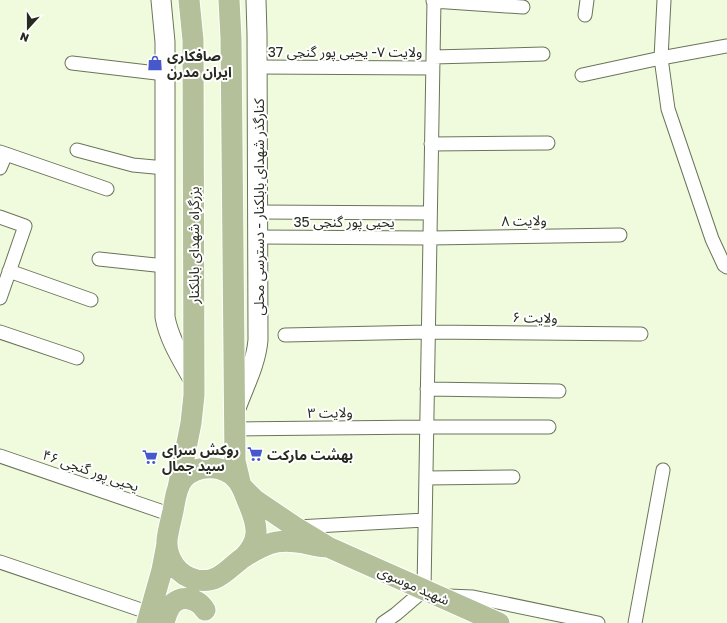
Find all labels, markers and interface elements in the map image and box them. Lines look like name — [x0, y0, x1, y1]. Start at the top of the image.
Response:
north arrow — [8, 8, 48, 48]
text: N — [18, 30, 30, 45]
street label: ولایت ۷- یحیی پور گنجی 37 — [268, 43, 422, 62]
place label: صافکاری ایران مدرن — [167, 47, 232, 81]
shop icon: صافکاری ایران مدرن — [146, 54, 164, 72]
street label: کنارگذر شهدای بابلکنار - دسترسی محلی — [250, 98, 268, 315]
street label: بزرگراه شهدای بابلکنار — [185, 186, 203, 305]
street label: ولایت ۸ — [501, 211, 547, 230]
street label: یحیی پور گنجی 35 — [293, 213, 395, 232]
street label: ولایت ۶ — [512, 308, 558, 327]
street label: ولایت ۳ — [307, 403, 353, 422]
place label: روکش سرای سید جمال — [162, 441, 239, 475]
supermarket icon: بهشت مارکت — [246, 445, 264, 463]
street label: یحیی پور گنجی ۴۶ — [40, 446, 141, 496]
place label: بهشت مارکت — [267, 446, 353, 464]
supermarket icon: روکش سرای سید جمال — [141, 448, 159, 466]
street label: شهید موسوی — [375, 562, 452, 609]

